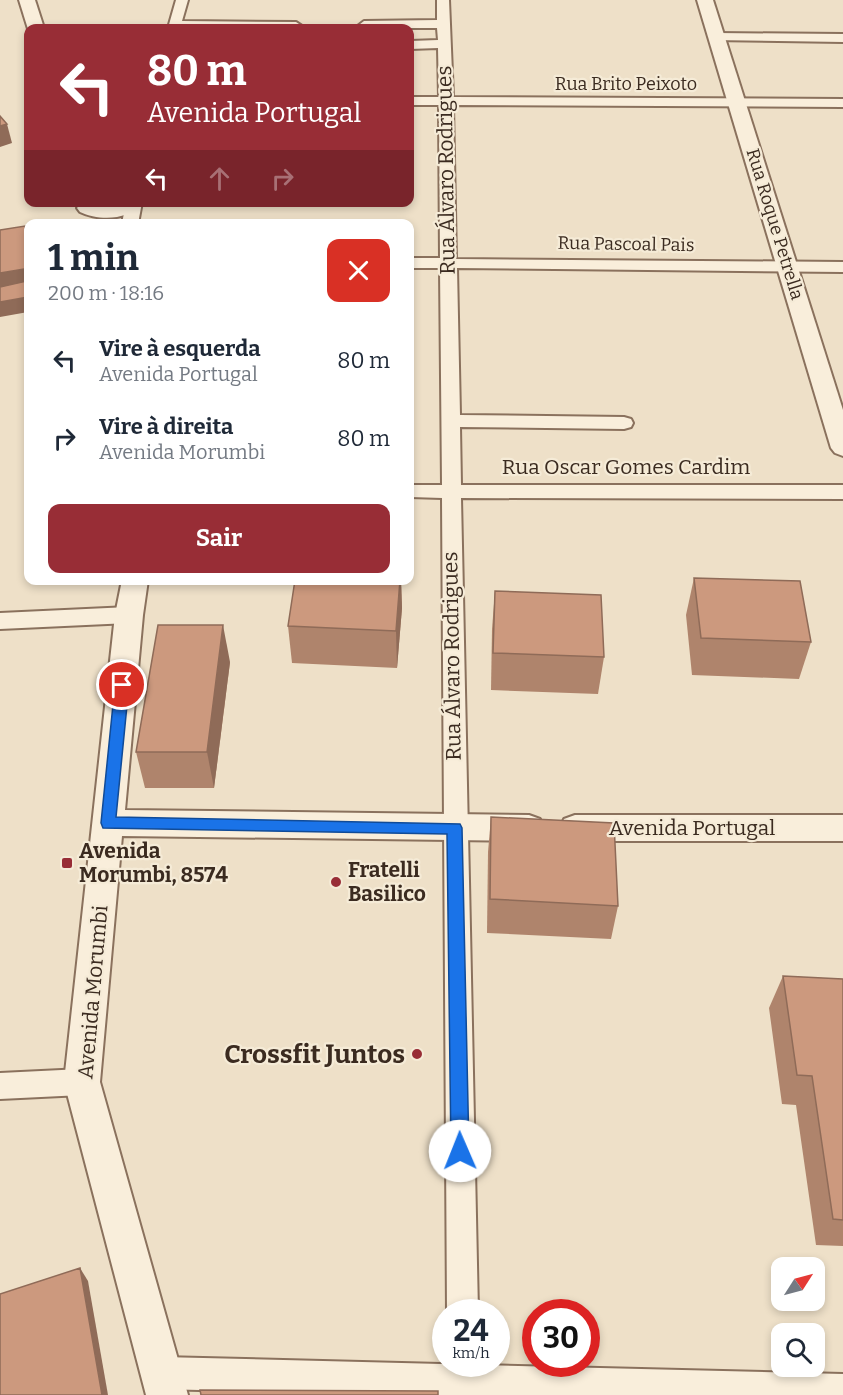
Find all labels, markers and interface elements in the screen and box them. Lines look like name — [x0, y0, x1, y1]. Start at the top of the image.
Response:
text: 80 m — [147, 46, 247, 96]
icon: left — [48, 48, 126, 126]
street label: Rua Álvaro Rodrigues — [431, 65, 461, 275]
street label: Rua Brito Peixoto — [555, 73, 697, 95]
text: Avenida Portugal — [147, 97, 361, 129]
street label: Rua Roque Petrella — [742, 146, 809, 302]
icon: left — [140, 162, 173, 195]
icon: ahead — [203, 162, 236, 195]
icon: right — [266, 162, 299, 195]
street label: Rua Pascoal Pais — [557, 232, 695, 256]
text: 1 min — [48, 236, 139, 280]
button: close — [327, 239, 390, 302]
text: 200 m · 18:16 — [48, 281, 164, 305]
text: Vire à esquerda — [99, 335, 260, 362]
icon: left — [48, 344, 81, 377]
text: 80 m — [337, 347, 390, 374]
text: Avenida Portugal — [99, 362, 258, 386]
text: Vire à direita — [99, 413, 233, 440]
icon: right — [48, 422, 81, 455]
text: 80 m — [337, 425, 390, 452]
text: Avenida Morumbi — [99, 440, 265, 464]
street label: Rua Oscar Gomes Cardim — [502, 454, 750, 480]
button: Sair — [48, 504, 390, 573]
street label: Rua Álvaro Rodrigues — [437, 551, 467, 761]
pin — [96, 659, 147, 710]
icon: arrive — [105, 668, 138, 701]
street label: Avenida Portugal — [609, 815, 775, 841]
place label: Avenida Morumbi, 8574 — [79, 838, 228, 888]
marker: Avenida Morumbi, 8574 — [60, 856, 74, 870]
place label: Fratelli Basilico — [348, 857, 426, 907]
marker: Fratelli Basilico — [329, 875, 343, 889]
street label: Avenida Morumbi — [72, 904, 114, 1080]
place label: Crossfit Juntos — [224, 1039, 405, 1070]
marker: Crossfit Juntos — [410, 1047, 424, 1061]
position arrow — [428, 1119, 492, 1183]
north arrow — [771, 1257, 825, 1311]
map controls — [771, 1257, 825, 1377]
speed limit sign: 30 — [522, 1299, 600, 1377]
text: 24 — [453, 1313, 489, 1349]
button: search — [771, 1323, 825, 1377]
text: km/h — [452, 1344, 490, 1362]

